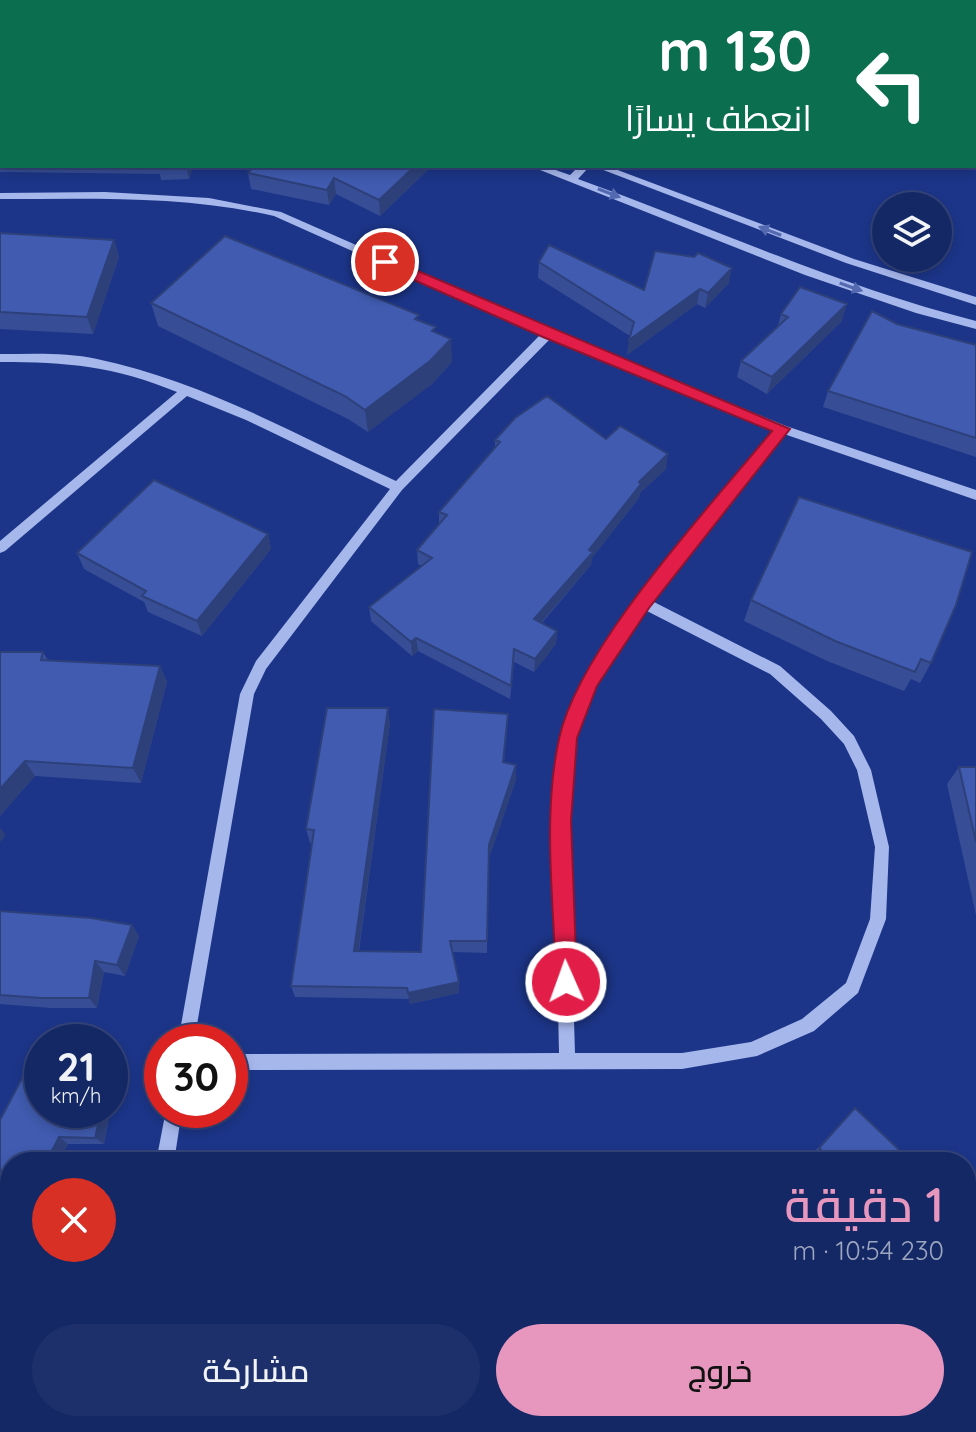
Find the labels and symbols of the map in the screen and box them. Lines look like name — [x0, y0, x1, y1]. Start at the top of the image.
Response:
one-way arrow — [597, 187, 621, 200]
one-way arrow — [758, 224, 782, 237]
pin — [351, 228, 419, 296]
one-way arrow — [839, 281, 863, 293]
position arrow — [524, 940, 608, 1024]
speed limit sign: 30 — [144, 1024, 248, 1128]

